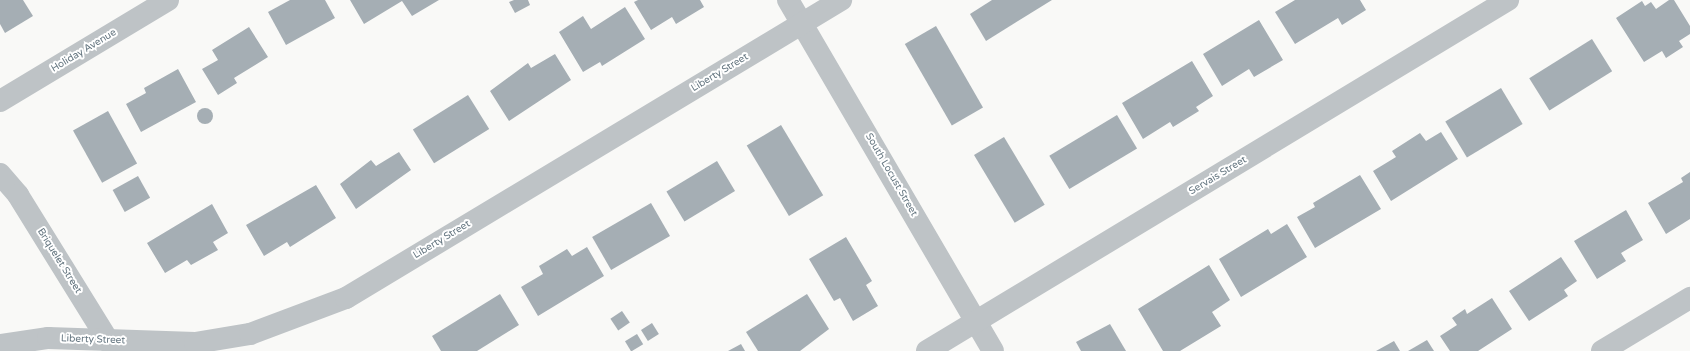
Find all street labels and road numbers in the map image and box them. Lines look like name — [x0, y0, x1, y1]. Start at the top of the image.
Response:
street label: Holiday Avenue — [49, 27, 119, 75]
street label: Liberty Street — [689, 51, 751, 95]
street label: South Locust Street — [862, 131, 920, 219]
street label: Servais Street — [1187, 154, 1249, 198]
street label: Liberty Street — [411, 218, 473, 262]
street label: Briquelet Street — [34, 226, 84, 296]
street label: Liberty Street — [61, 333, 125, 347]

